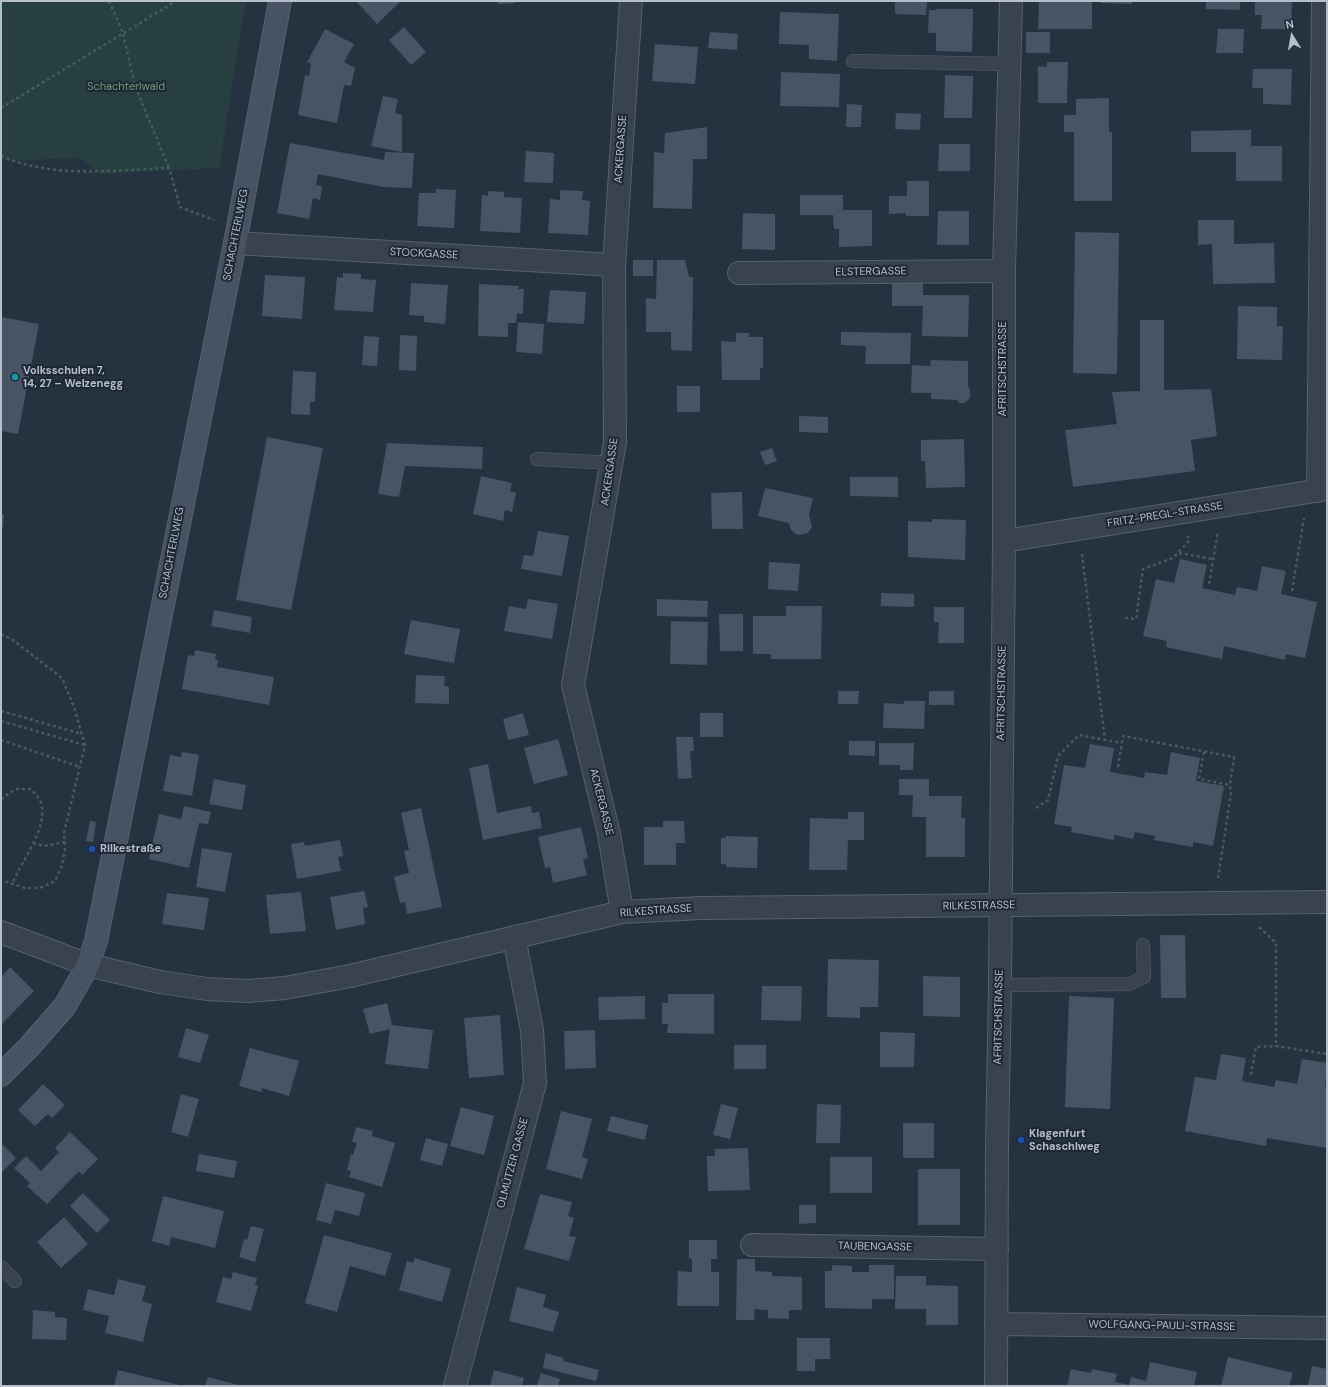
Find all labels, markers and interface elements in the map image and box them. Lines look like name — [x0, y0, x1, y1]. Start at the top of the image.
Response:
north arrow — [1272, 16, 1312, 56]
text: N — [1284, 17, 1295, 32]
park label: Schachterlwald — [87, 80, 165, 94]
street label: ACKERGASSE — [612, 114, 630, 184]
street label: SCHACHTERLWEG — [221, 188, 251, 282]
street label: STOCKGASSE — [389, 246, 459, 262]
street label: ELSTERGASSE — [835, 265, 907, 279]
street label: AFRITSCHSTRASSE — [996, 321, 1010, 417]
place label: Volksschulen 7, 14, 27 – Welzenegg — [23, 364, 123, 390]
marker: Volksschulen 7, 14, 27 – Welzenegg — [10, 372, 20, 382]
street label: ACKERGASSE — [599, 437, 621, 507]
street label: FRITZ-PREGL-STRASSE — [1106, 499, 1224, 531]
street label: SCHACHTERLWEG — [157, 506, 187, 600]
street label: AFRITSCHSTRASSE — [995, 645, 1009, 741]
street label: ACKERGASSE — [586, 767, 616, 837]
place label: Rilkestraße — [100, 842, 161, 856]
marker: Rilkestraße — [87, 844, 97, 854]
street label: RILKESTRASSE — [943, 899, 1015, 913]
street label: RILKESTRASSE — [619, 902, 693, 920]
street label: AFRITSCHSTRASSE — [992, 969, 1006, 1065]
street label: OLMÜTZER GASSE — [495, 1116, 531, 1210]
place label: Klagenfurt Schaschlweg — [1029, 1127, 1100, 1153]
marker: Klagenfurt Schaschlweg — [1016, 1135, 1026, 1145]
street label: TAUBENGASSE — [838, 1240, 912, 1254]
street label: WOLFGANG-PAULI-STRASSE — [1088, 1318, 1236, 1334]

